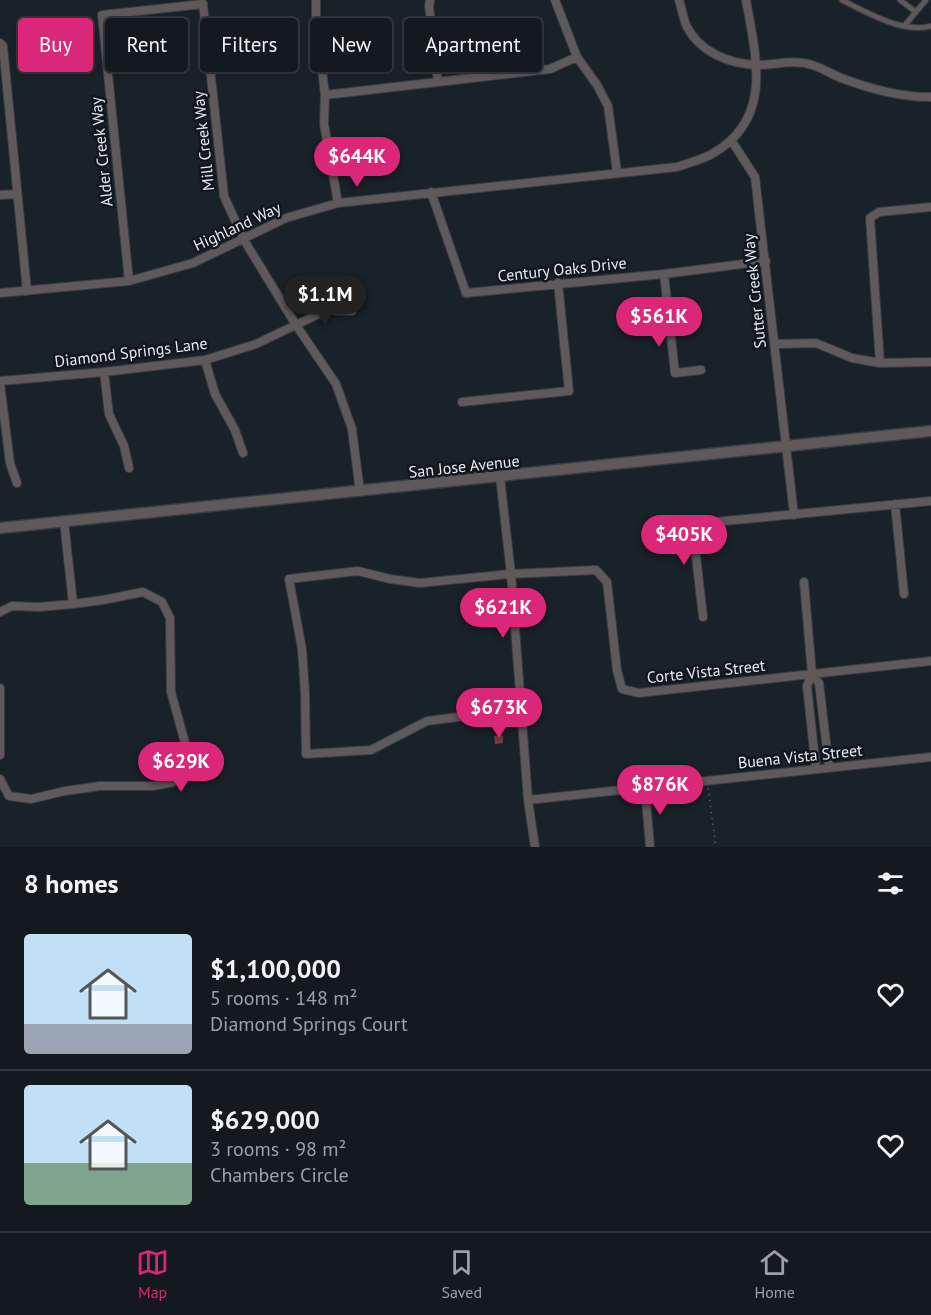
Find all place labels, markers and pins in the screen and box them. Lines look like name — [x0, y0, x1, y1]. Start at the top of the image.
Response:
pin: $644K — [315, 137, 399, 188]
pin: $1.1M — [283, 275, 367, 326]
pin: $561K — [617, 297, 701, 348]
pin: $405K — [642, 515, 726, 566]
pin: $621K — [461, 588, 545, 639]
pin: $673K — [457, 688, 541, 739]
pin: $629K — [139, 742, 223, 793]
pin: $876K — [618, 765, 702, 816]

